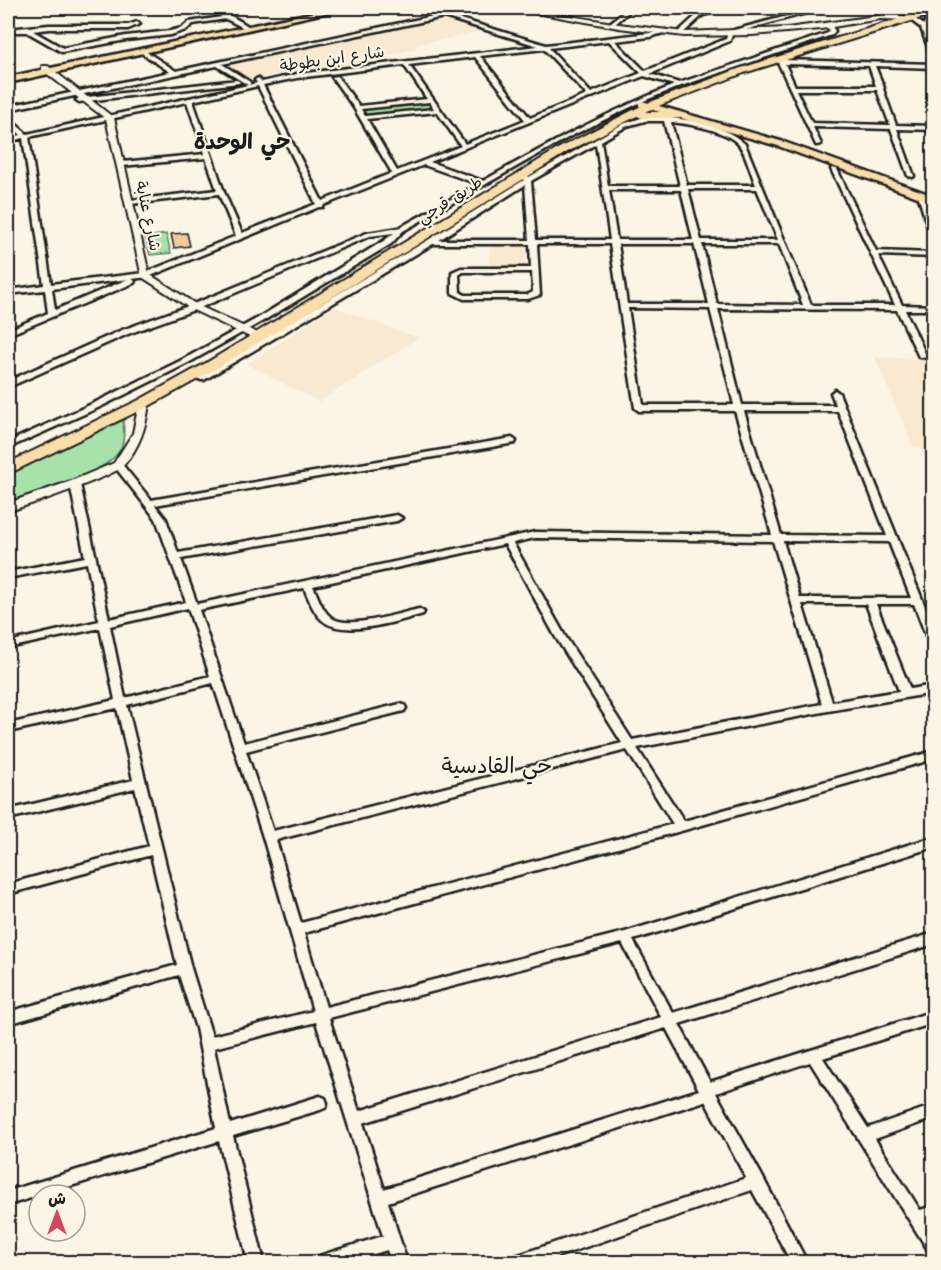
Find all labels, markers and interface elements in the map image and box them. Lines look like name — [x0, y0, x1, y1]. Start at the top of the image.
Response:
street label: شارع ابن بطوطة — [279, 43, 386, 77]
district label: حي الوحدة — [194, 129, 290, 161]
street label: طريق قرجي — [414, 173, 489, 231]
street label: شارع عنابة — [130, 179, 164, 253]
district label: حي القادسية — [442, 753, 552, 785]
north arrow — [27, 1183, 87, 1243]
text: ش — [48, 1190, 66, 1208]

